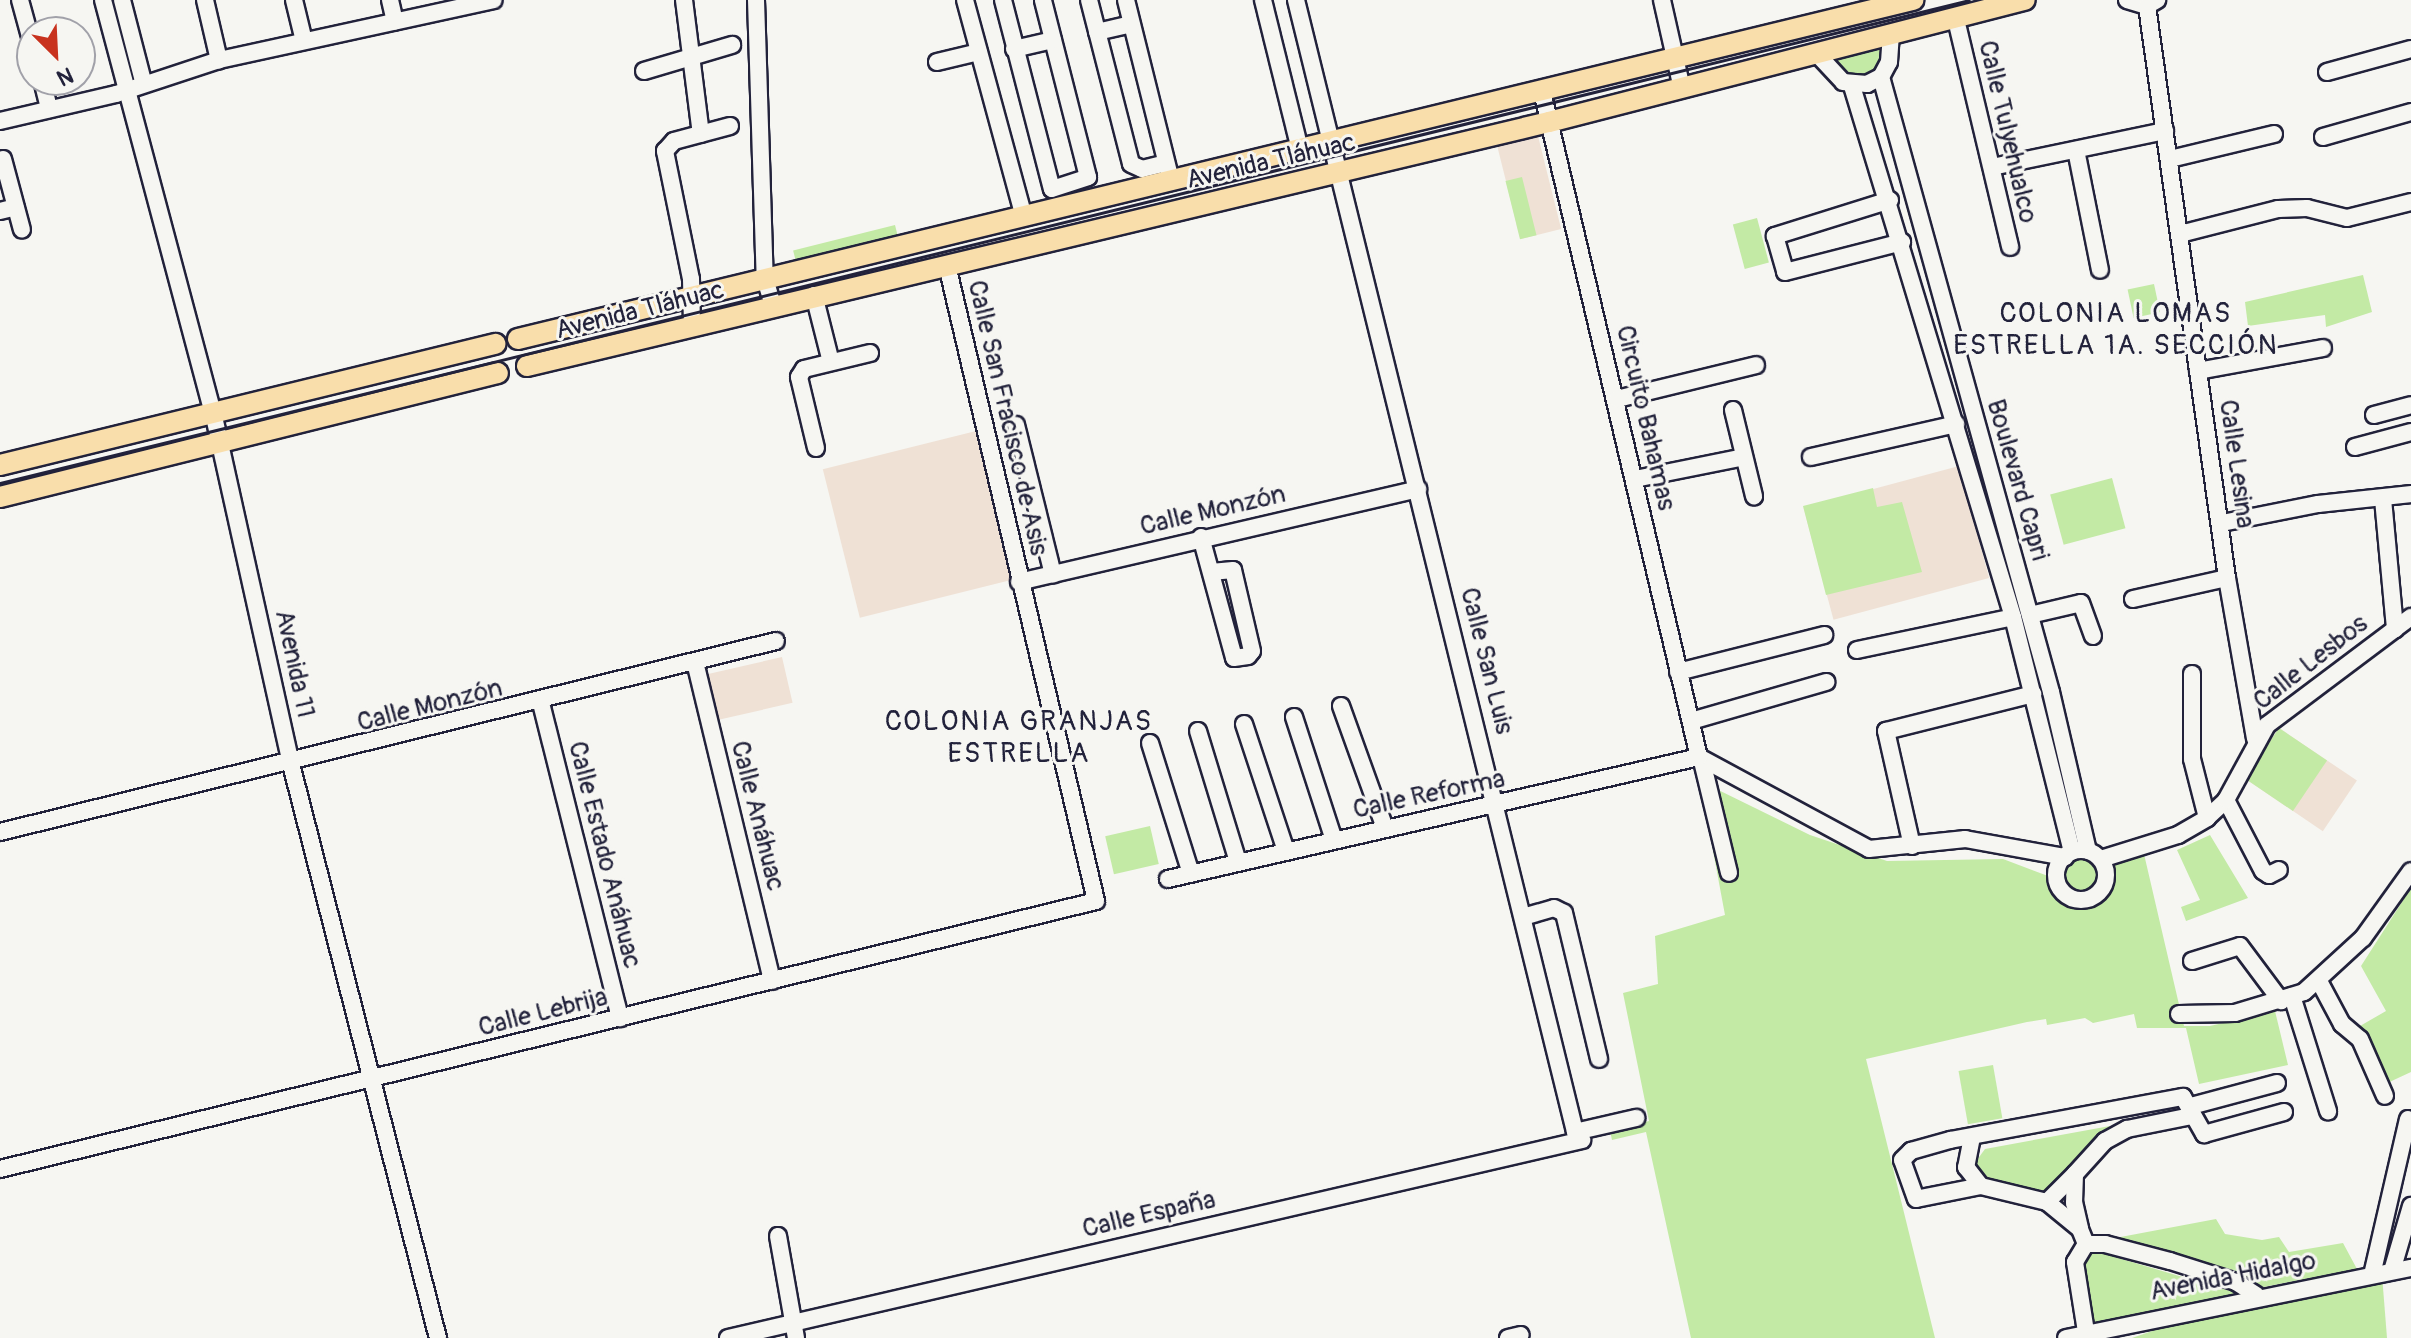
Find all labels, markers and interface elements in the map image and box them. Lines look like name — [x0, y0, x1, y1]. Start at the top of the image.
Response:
north arrow — [16, 16, 96, 96]
street label: Calle Tulyehualco — [1971, 38, 2043, 226]
text: N — [52, 60, 77, 92]
street label: Avenida Tláhuac — [1183, 127, 1359, 197]
street label: Avenida Tláhuac — [553, 275, 727, 347]
street label: Calle San Fracisco de Asis — [960, 277, 1054, 559]
district label: COLONIA LOMAS ESTRELLA 1A. SECCIÓN — [1953, 297, 2279, 363]
street label: Circuito Bahamas — [1609, 322, 1681, 514]
street label: Boulevard Capri — [1979, 396, 2055, 564]
street label: Calle Lesina — [2212, 398, 2260, 530]
street label: Calle Monzón — [1137, 479, 1289, 543]
street label: Calle San Luis — [1453, 585, 1519, 737]
street label: Avenida 11 — [267, 607, 321, 721]
street label: Calle Lesbos — [2248, 609, 2374, 717]
street label: Calle Monzón — [354, 673, 506, 739]
district label: COLONIA GRANJAS ESTRELLA — [885, 705, 1153, 771]
street label: Calle Estado Anáhuac — [561, 738, 647, 972]
street label: Calle Anáhuac — [723, 738, 791, 894]
street label: Calle Reforma — [1350, 764, 1508, 826]
street label: Calle Lebrija — [475, 982, 611, 1044]
street label: Calle España — [1079, 1185, 1219, 1245]
street label: Avenida Hidalgo — [2147, 1246, 2319, 1308]

